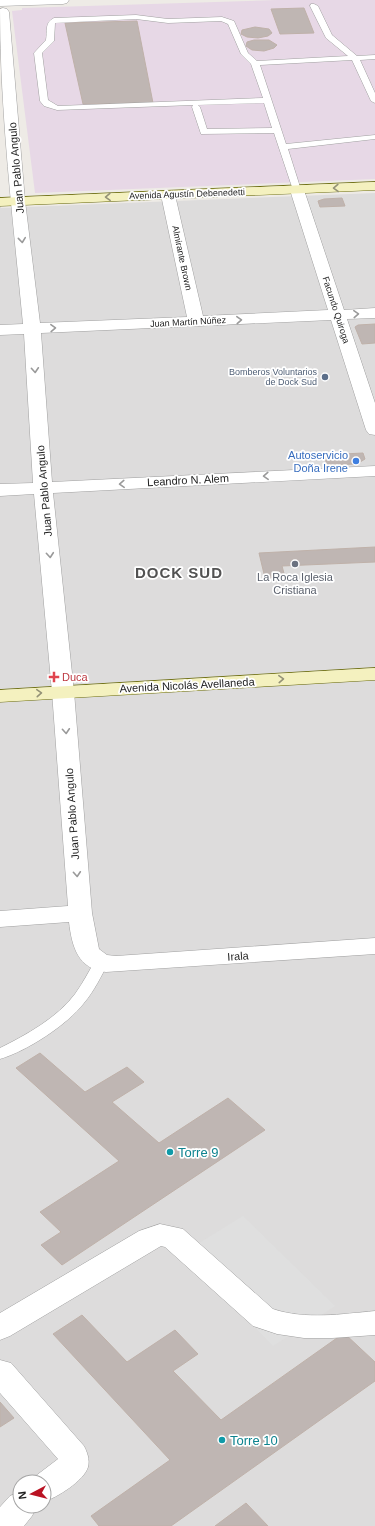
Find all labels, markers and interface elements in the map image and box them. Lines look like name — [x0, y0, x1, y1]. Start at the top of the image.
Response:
street label: Juan Pablo Angulo — [6, 122, 26, 214]
one-way arrow — [333, 184, 339, 192]
street label: Avenida Agustín Debenedetti — [129, 187, 245, 201]
one-way arrow — [105, 193, 111, 202]
street label: Almirante Brown — [170, 225, 194, 291]
one-way arrow — [18, 237, 27, 243]
street label: Facundo Quiroga — [320, 275, 352, 345]
one-way arrow — [353, 310, 359, 319]
street label: Juan Martín Núñez — [150, 315, 227, 329]
one-way arrow — [236, 315, 242, 324]
one-way arrow — [50, 323, 56, 332]
one-way arrow — [30, 367, 39, 373]
place label: Bomberos Voluntarios de Dock Sud — [229, 367, 317, 387]
marker: Bomberos Voluntarios de Dock Sud — [320, 372, 330, 382]
street label: Juan Pablo Angulo — [34, 445, 54, 537]
place label: Autoservicio Doña Irene — [288, 449, 348, 474]
marker: Autoservicio Doña Irene — [351, 456, 361, 466]
street label: Leandro N. Alem — [147, 472, 229, 488]
one-way arrow — [263, 472, 269, 481]
one-way arrow — [119, 479, 125, 488]
one-way arrow — [45, 552, 54, 558]
marker: La Roca Iglesia Cristiana — [290, 559, 300, 569]
district label: DOCK SUD — [135, 564, 223, 581]
place label: La Roca Iglesia Cristiana — [257, 571, 334, 596]
place label: Duca — [62, 671, 89, 683]
marker: Duca — [49, 672, 59, 682]
street label: Avenida Nicolás Avellaneda — [119, 675, 256, 695]
one-way arrow — [278, 675, 284, 684]
one-way arrow — [36, 689, 42, 698]
one-way arrow — [61, 728, 70, 734]
street label: Juan Pablo Angulo — [63, 768, 81, 860]
one-way arrow — [72, 871, 81, 877]
street label: Irala — [227, 949, 250, 963]
place label: Torre 9 — [178, 1145, 218, 1160]
marker: Torre 9 — [165, 1147, 175, 1157]
place label: Torre 10 — [230, 1433, 278, 1448]
marker: Torre 10 — [217, 1435, 227, 1445]
north arrow — [12, 1474, 52, 1514]
text: N — [16, 1490, 29, 1500]

